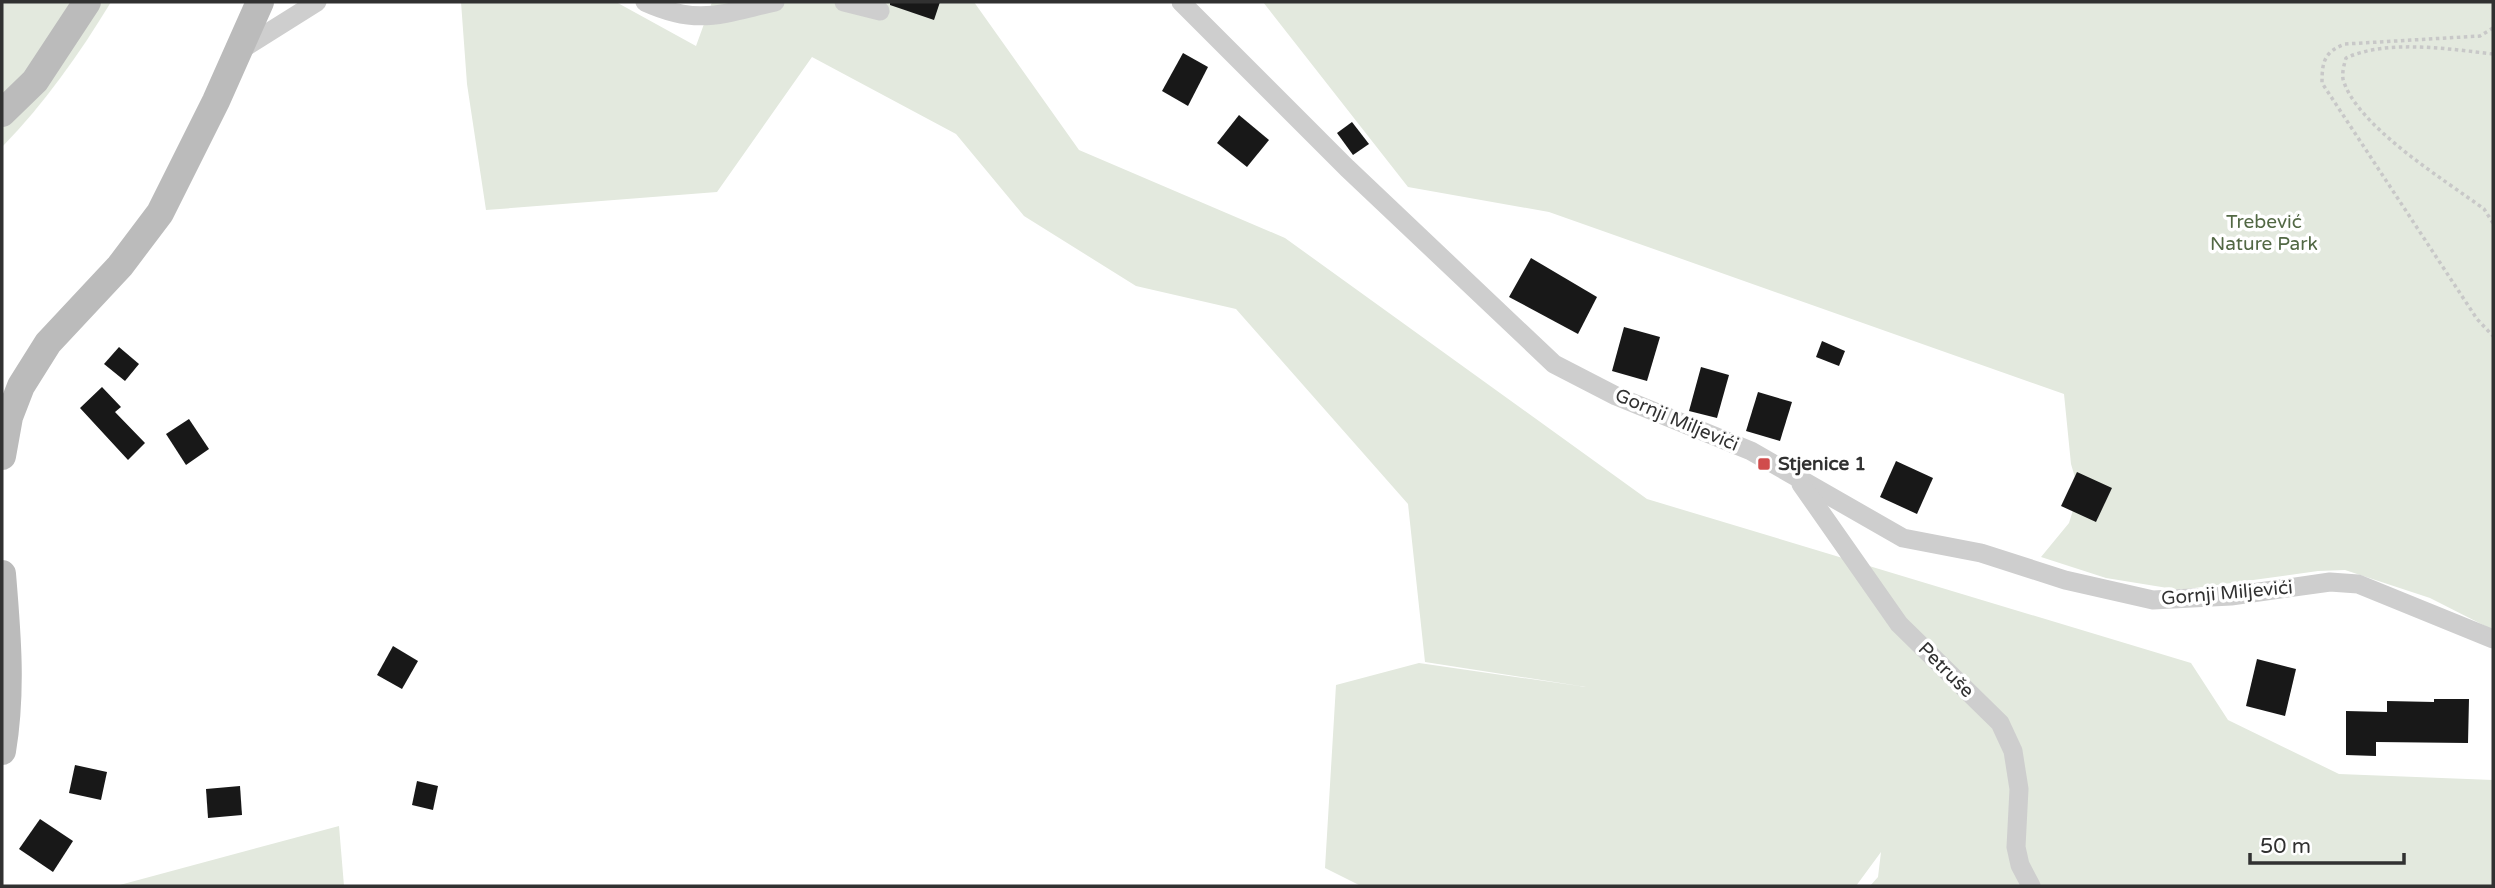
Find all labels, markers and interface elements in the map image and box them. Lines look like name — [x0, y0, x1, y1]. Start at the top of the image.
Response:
park label: Trebević Nature Park — [2210, 211, 2318, 255]
street label: Gornji Miljevići — [1612, 384, 1742, 456]
place label: Stjenice 1 — [1778, 453, 1866, 476]
marker: Stjenice 1 — [1756, 456, 1772, 472]
street label: Gornji Miljevići — [2160, 576, 2294, 610]
street label: Petruše — [1914, 638, 1978, 702]
scale bar — [2250, 822, 2404, 866]
text: 50 m — [2260, 834, 2311, 859]

